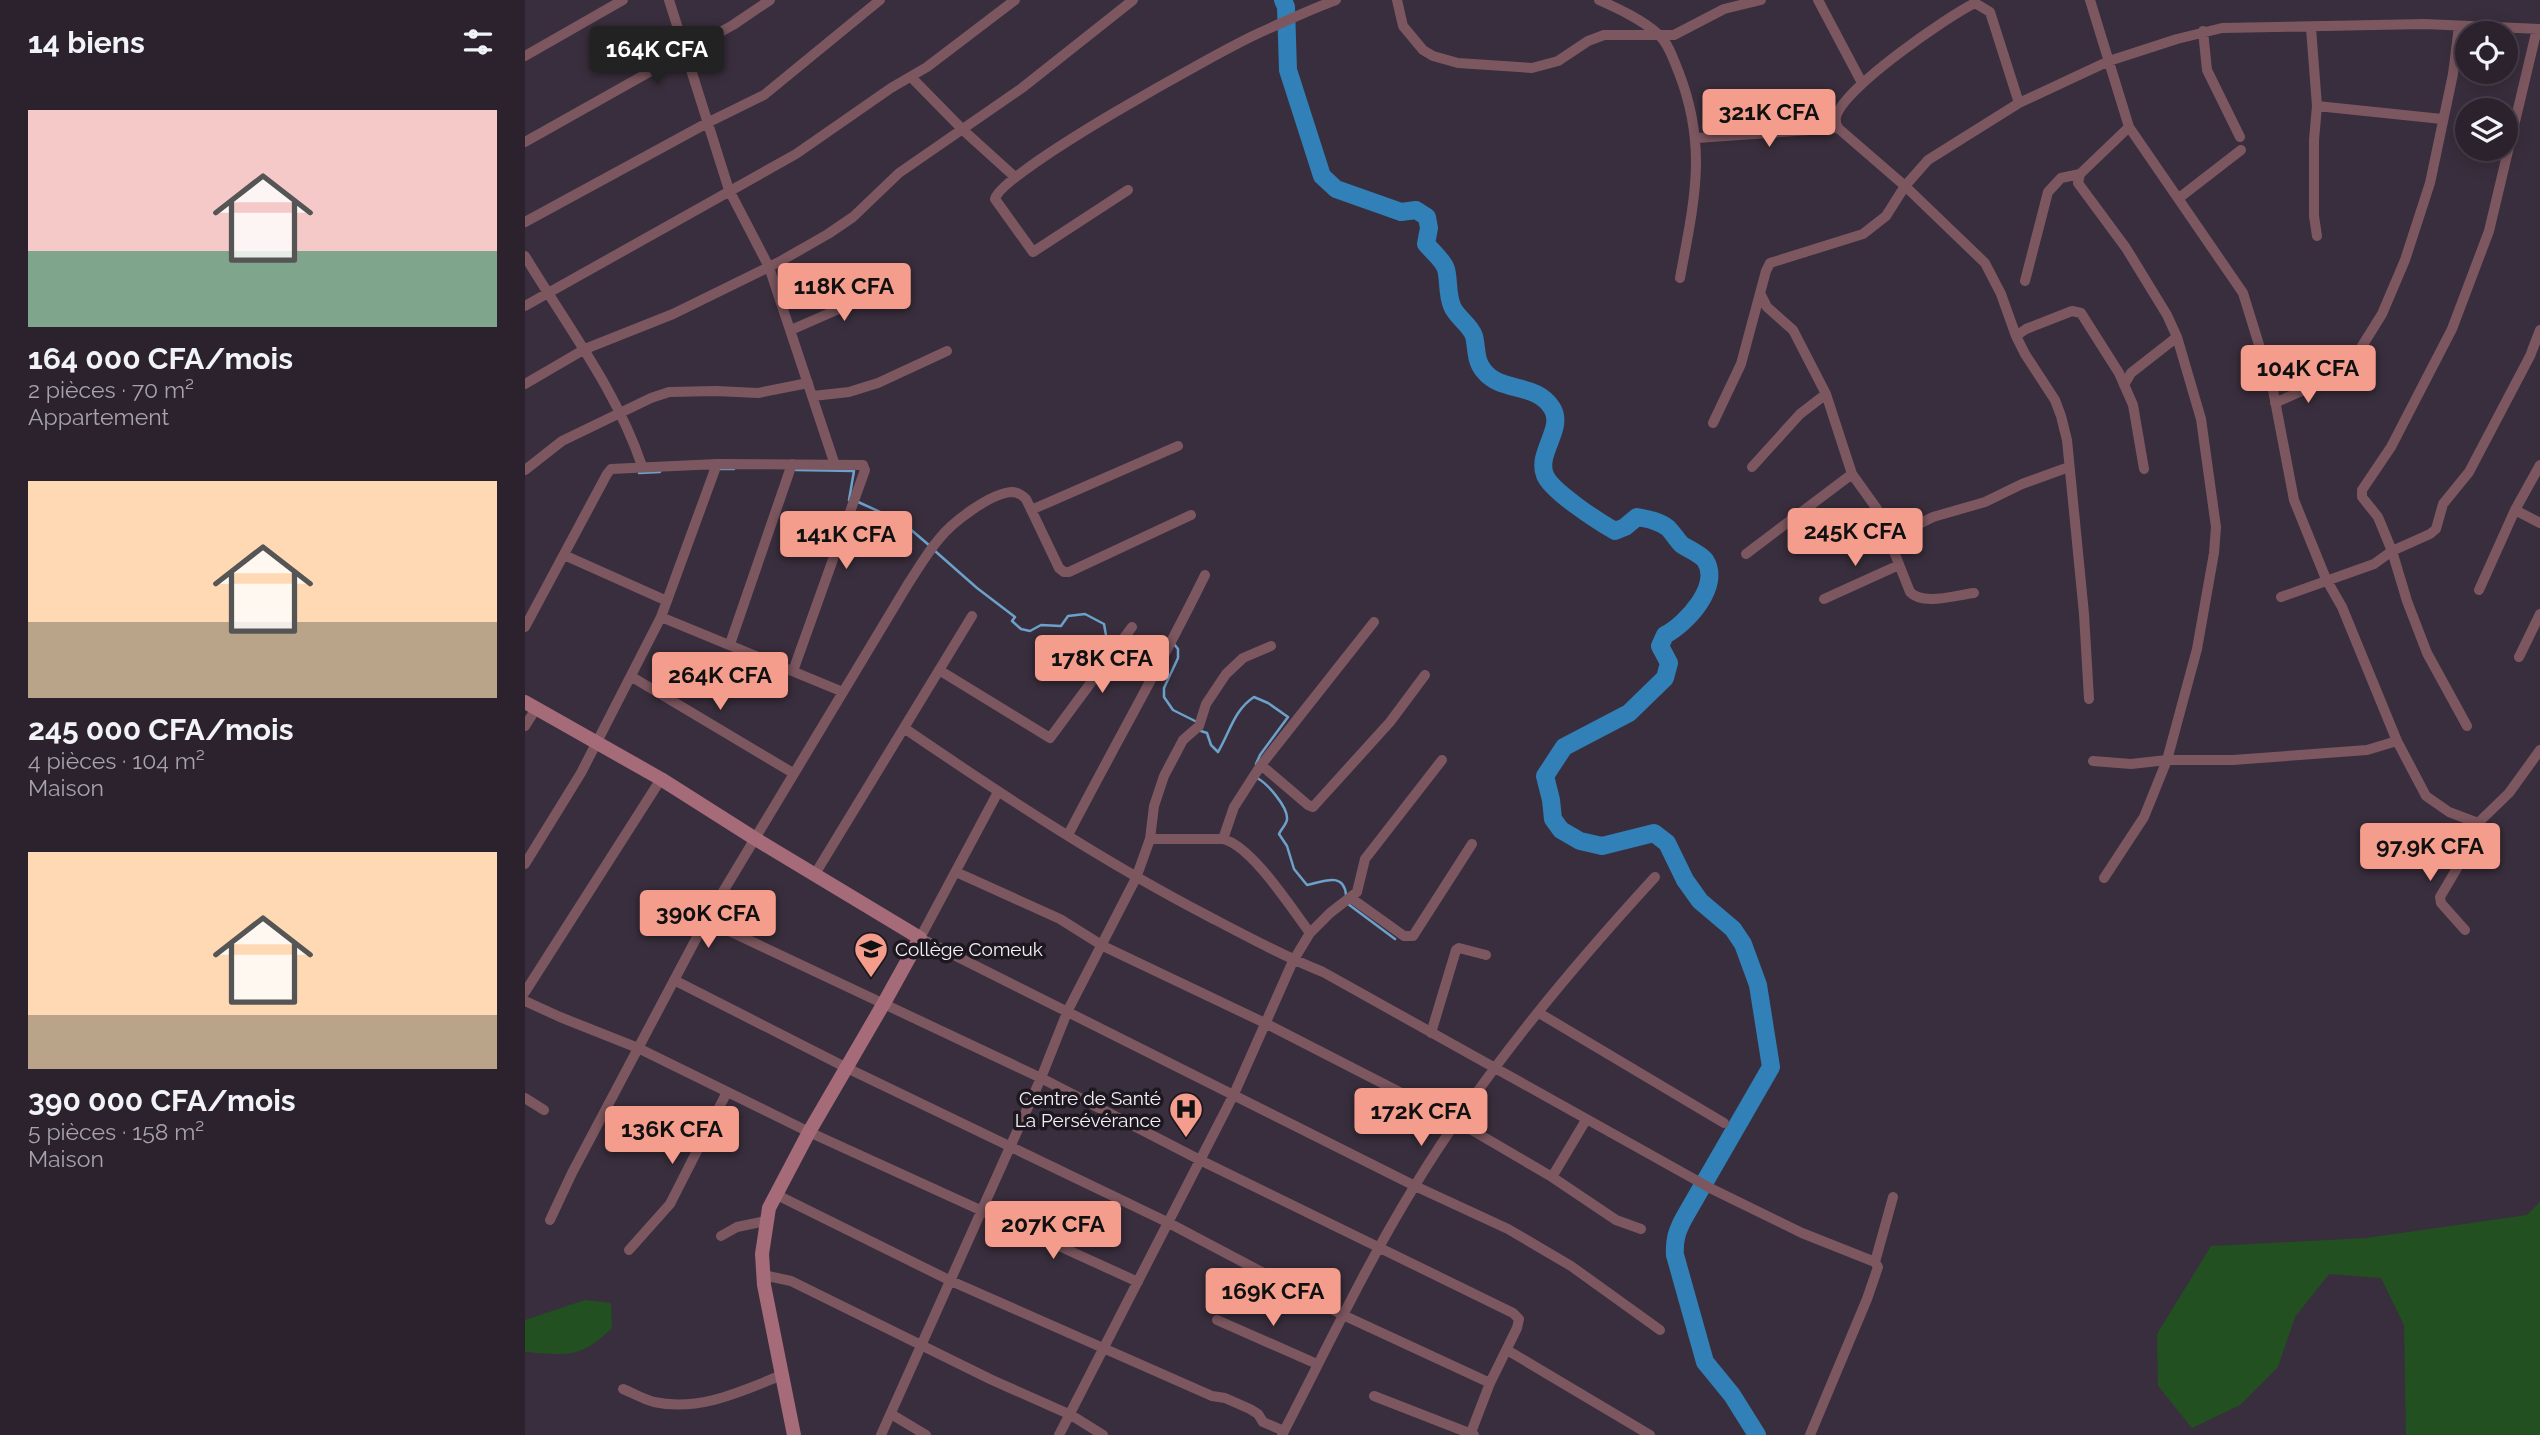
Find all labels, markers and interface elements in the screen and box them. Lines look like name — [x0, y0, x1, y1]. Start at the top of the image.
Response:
map controls — [2455, 21, 2518, 161]
button: locate — [2455, 21, 2518, 84]
icon: filters — [459, 23, 497, 61]
text: 14 biens — [28, 25, 145, 60]
pin: 164K CFA — [585, 27, 729, 86]
text: 164K CFA — [606, 35, 708, 62]
pin: 321K CFA — [1697, 90, 1841, 149]
text: 321K CFA — [1718, 98, 1820, 125]
button: layers — [2455, 98, 2518, 161]
icon: home — [200, 155, 326, 281]
pin: 118K CFA — [772, 264, 916, 323]
text: 118K CFA — [794, 272, 894, 299]
text: 164 000 CFA/mois — [28, 341, 293, 376]
pin: 104K CFA — [2236, 346, 2380, 405]
text: 104K CFA — [2257, 354, 2359, 381]
text: 2 pièces · 70 m² — [28, 376, 194, 403]
text: Appartement — [28, 403, 169, 430]
pin: 245K CFA — [1783, 508, 1927, 568]
pin: 141K CFA — [774, 512, 918, 571]
text: 245K CFA — [1804, 517, 1906, 544]
text: 141K CFA — [796, 520, 896, 547]
icon: home — [200, 526, 326, 652]
pin: 178K CFA — [1030, 636, 1174, 695]
text: 178K CFA — [1051, 644, 1153, 671]
pin: 264K CFA — [648, 652, 792, 712]
text: 264K CFA — [668, 661, 772, 688]
text: 245 000 CFA/mois — [28, 712, 294, 747]
text: 4 pièces · 104 m² — [28, 747, 205, 774]
text: Maison — [28, 774, 104, 801]
pin: 97.9K CFA — [2350, 824, 2510, 883]
text: 97.9K CFA — [2376, 832, 2484, 859]
pin: 390K CFA — [636, 890, 780, 950]
icon: home — [200, 897, 326, 1023]
text: 390K CFA — [656, 899, 760, 926]
school or university icon: Collège Comeuk — [852, 930, 890, 979]
place label: Collège Comeuk — [895, 938, 1043, 960]
text: 390 000 CFA/mois — [28, 1083, 296, 1118]
place label: Centre de Santé La Persévérance — [1015, 1087, 1161, 1131]
pin: 172K CFA — [1349, 1088, 1493, 1148]
hospital icon: Centre de Santé La Persévérance — [1167, 1090, 1205, 1139]
text: 172K CFA — [1370, 1097, 1472, 1124]
pin: 136K CFA — [600, 1106, 744, 1166]
text: 136K CFA — [621, 1115, 723, 1142]
text: 5 pièces · 158 m² — [28, 1118, 204, 1145]
text: Maison — [28, 1145, 104, 1172]
pin: 207K CFA — [981, 1202, 1125, 1261]
text: 207K CFA — [1001, 1210, 1105, 1237]
pin: 169K CFA — [1201, 1268, 1345, 1328]
text: 169K CFA — [1222, 1277, 1324, 1304]

